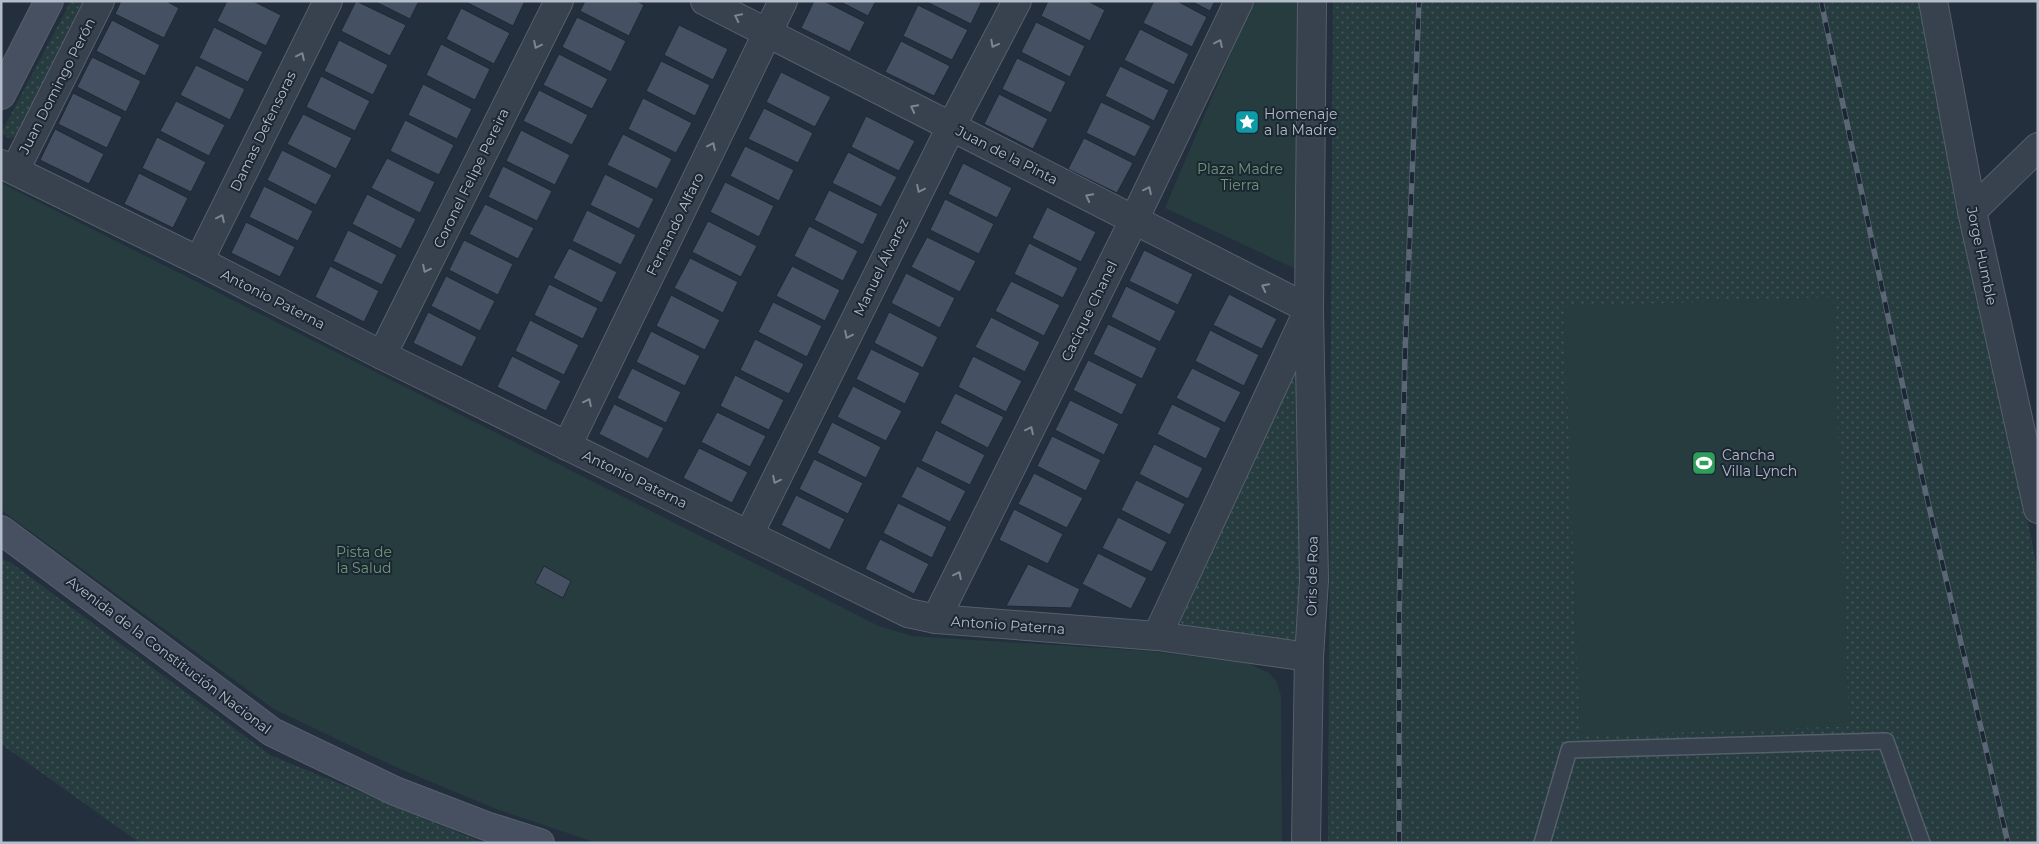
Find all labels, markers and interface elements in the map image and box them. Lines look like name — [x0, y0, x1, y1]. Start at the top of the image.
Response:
one-way arrow — [734, 13, 743, 23]
street label: Juan Domingo Perón — [14, 15, 99, 158]
one-way arrow — [990, 39, 1000, 48]
one-way arrow — [533, 40, 543, 49]
one-way arrow — [1213, 40, 1223, 49]
one-way arrow — [294, 52, 305, 61]
street label: Damas Defensoras — [226, 68, 300, 194]
one-way arrow — [910, 104, 919, 114]
street label: Coronel Felipe Pereira — [429, 105, 513, 251]
place label: Homenaje a la Madre — [1264, 105, 1338, 139]
place icon: Homenaje a la Madre — [1234, 109, 1260, 135]
street label: Juan de la Pinta — [952, 121, 1061, 188]
one-way arrow — [706, 142, 716, 151]
park label: Plaza Madre Tierra — [1197, 160, 1283, 194]
street label: Fernando Alfaro — [642, 169, 708, 279]
one-way arrow — [916, 184, 926, 193]
one-way arrow — [1142, 186, 1152, 195]
one-way arrow — [1086, 193, 1095, 203]
street label: Jorge Humble — [1963, 204, 2001, 307]
one-way arrow — [215, 214, 225, 223]
street label: Manuel Álvarez — [850, 215, 912, 319]
street label: Cacique Chanel — [1057, 258, 1121, 364]
one-way arrow — [422, 263, 432, 272]
street label: Antonio Paterna — [218, 265, 328, 333]
one-way arrow — [1262, 283, 1271, 293]
one-way arrow — [844, 329, 854, 338]
one-way arrow — [582, 398, 592, 407]
one-way arrow — [1024, 426, 1034, 435]
street label: Antonio Paterna — [580, 446, 690, 512]
place label: Cancha Villa Lynch — [1722, 446, 1797, 480]
sports icon: Cancha Villa Lynch — [1691, 450, 1717, 476]
one-way arrow — [772, 475, 782, 484]
street label: Oris de Roa — [1302, 536, 1322, 616]
park label: Pista de la Salud — [336, 543, 392, 577]
street label: Avenida de la Constitución Nacional — [63, 572, 275, 738]
one-way arrow — [952, 572, 962, 581]
street label: Antonio Paterna — [950, 612, 1066, 638]

